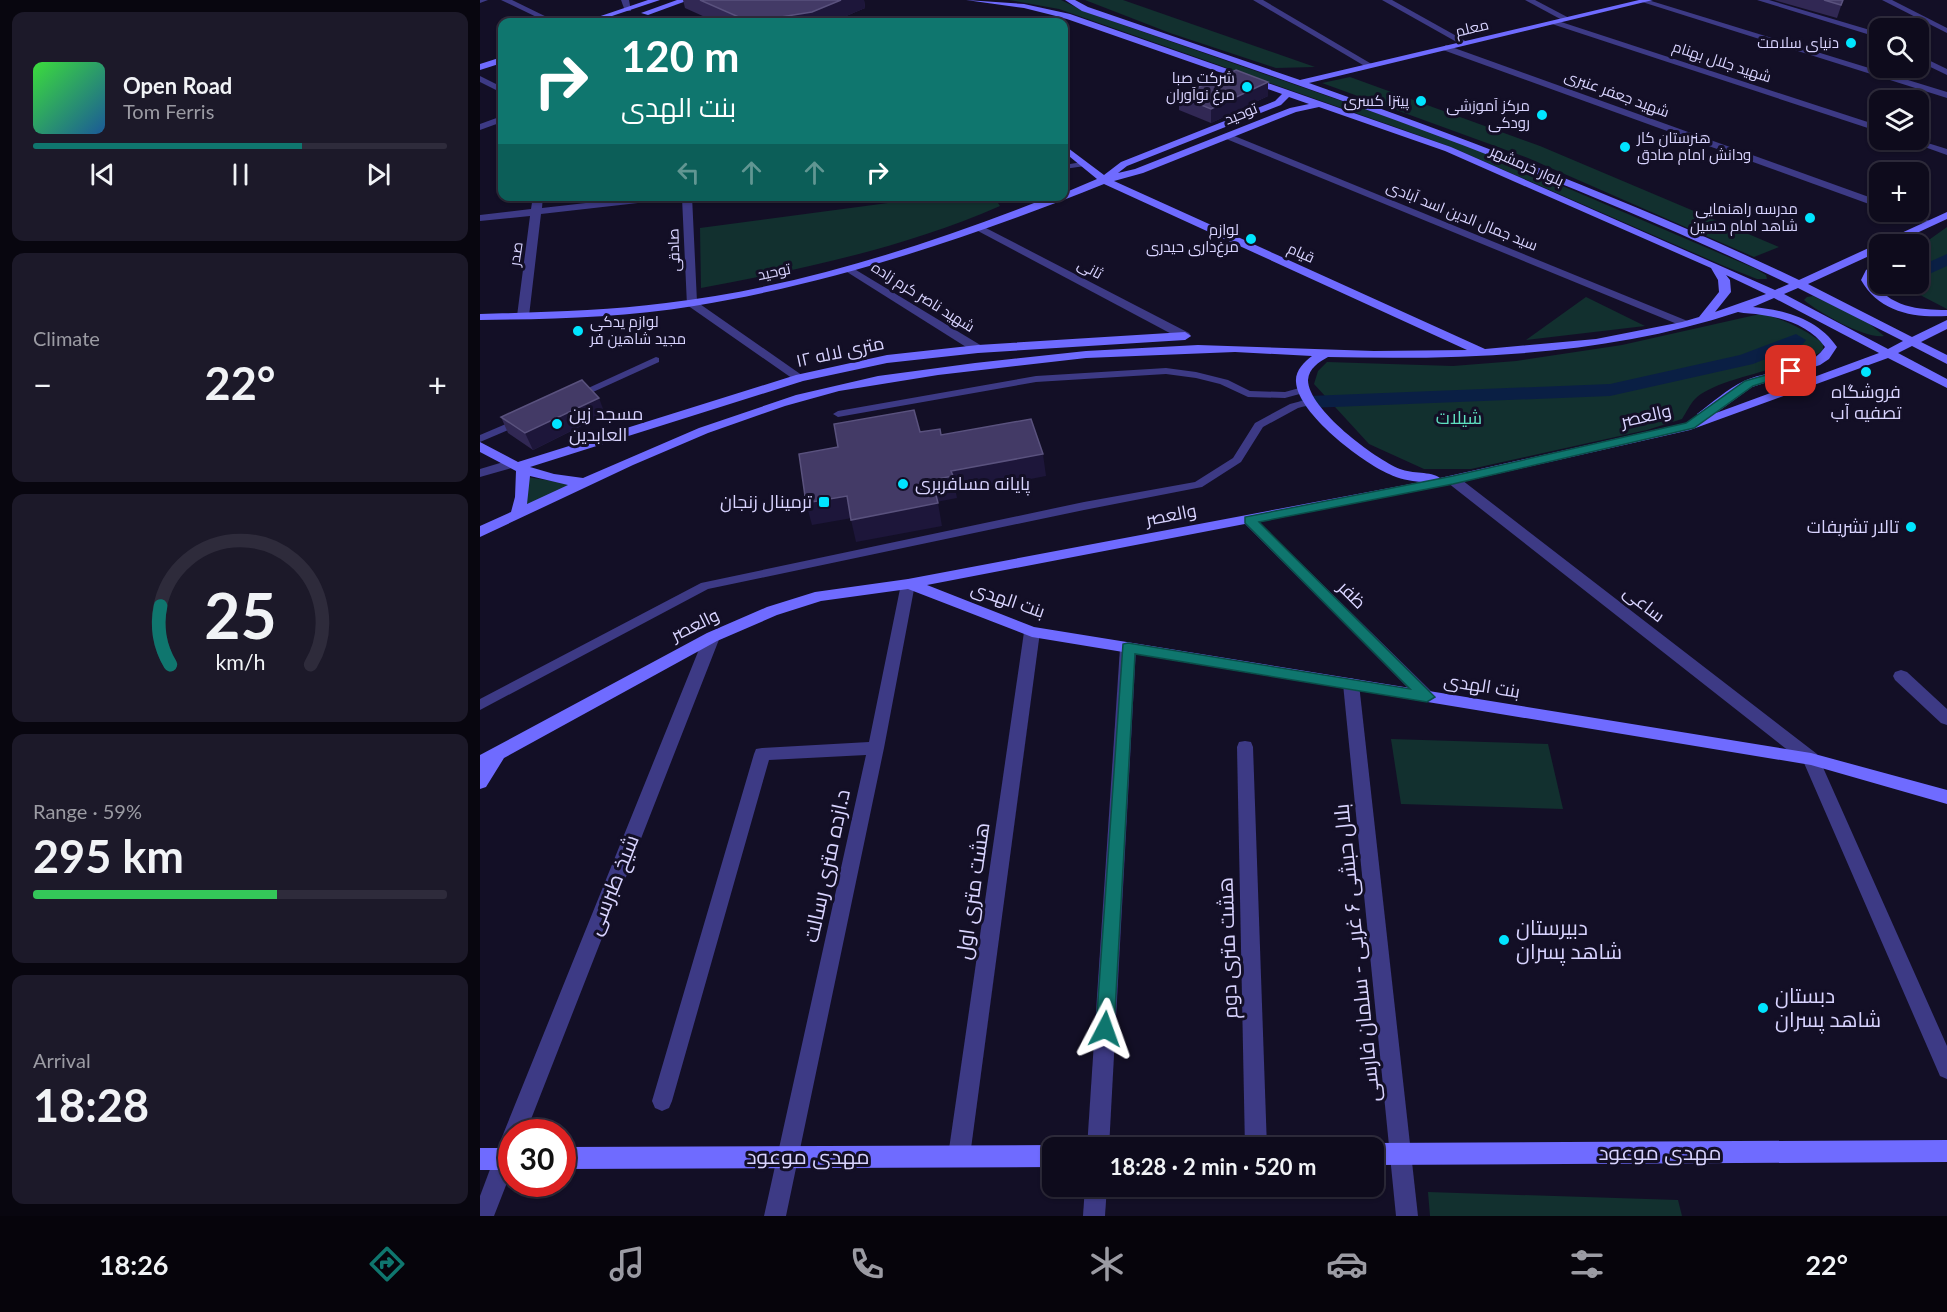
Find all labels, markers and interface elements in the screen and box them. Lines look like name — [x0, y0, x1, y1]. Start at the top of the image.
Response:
street label: معلم — [1453, 14, 1491, 42]
map controls — [1869, 18, 1929, 294]
button: search — [1869, 18, 1929, 78]
text: 120 m — [621, 31, 739, 81]
place label: دنیای سلامت — [1757, 33, 1839, 53]
marker: دنیای سلامت — [1844, 36, 1858, 50]
street label: شهید جلال بهنام — [1670, 37, 1774, 87]
icon: right — [522, 42, 600, 120]
street label: شهید جعفر عنبری — [1562, 66, 1672, 122]
place label: شرکت صبا مرغ نوآوران — [1166, 68, 1235, 106]
text: Open Road — [123, 72, 232, 99]
marker: شرکت صبا مرغ نوآوران — [1240, 80, 1254, 94]
text: بنت الهدی — [621, 90, 736, 123]
button: layers — [1869, 90, 1929, 150]
place label: پیتزا کسری — [1344, 91, 1409, 111]
marker: پیتزا کسری — [1414, 94, 1428, 108]
place label: مرکز آموزشی رودکی — [1446, 96, 1530, 133]
street label: توحید — [1222, 98, 1260, 129]
text: Tom Ferris — [123, 99, 214, 123]
marker: مرکز آموزشی رودکی — [1535, 108, 1549, 122]
place label: هنرستان کار ودانش امام صادق — [1636, 128, 1751, 165]
street label: بلوار خرمشهر — [1486, 140, 1567, 191]
marker: هنرستان کار ودانش امام صادق — [1618, 140, 1632, 154]
icon: left — [672, 156, 705, 189]
icon: ahead — [735, 156, 768, 189]
icon: ahead — [798, 156, 831, 189]
icon: right — [861, 156, 894, 189]
icon: previous — [86, 158, 119, 191]
icon: pause — [224, 158, 257, 191]
icon: next — [362, 158, 395, 191]
button: + — [1869, 162, 1929, 222]
street label: سید جمال الدین اسد آبادی — [1383, 177, 1541, 255]
place label: مدرسه راهنمایی شاهد امام حسین — [1690, 199, 1798, 236]
marker: مدرسه راهنمایی شاهد امام حسین — [1803, 211, 1817, 225]
place label: لوازم مرغ‌داری حیدری — [1146, 220, 1239, 258]
street label: صادقی — [663, 228, 685, 272]
marker: لوازم مرغ‌داری حیدری — [1244, 232, 1258, 246]
button: − — [1869, 234, 1929, 294]
street label: قیام — [1284, 238, 1318, 268]
street label: صدر — [504, 241, 527, 268]
street label: ثانی — [1074, 254, 1106, 284]
street label: شهید ناصر کرم زاده — [868, 257, 978, 337]
street label: توحید — [756, 259, 792, 284]
place label: لوازم یدکی مجید شاهین فر — [589, 312, 686, 349]
marker: لوازم یدکی مجید شاهین فر — [571, 324, 585, 338]
text: Climate — [33, 326, 100, 350]
street label: ۱۲ متری لاله — [794, 331, 886, 372]
pin — [1765, 345, 1816, 396]
icon: arrive — [1774, 354, 1807, 387]
text: 22° — [205, 356, 275, 410]
text: − — [33, 364, 52, 404]
text: + — [428, 364, 447, 404]
marker: فروشگاه تصفیه آب — [1859, 365, 1873, 379]
place label: فروشگاه تصفیه آب — [1830, 380, 1902, 423]
street label: والعصر — [1617, 399, 1673, 433]
place label: مسجد زین العابدین — [569, 402, 643, 446]
park label: شیلات — [1436, 406, 1482, 428]
marker: مسجد زین العابدین — [550, 417, 564, 431]
place label: پایانه مسافربری — [915, 472, 1030, 496]
marker: پایانه مسافربری — [896, 477, 910, 491]
place label: ترمینال زنجان — [720, 490, 812, 513]
marker: ترمینال زنجان — [817, 495, 831, 509]
street label: والعصر — [1143, 498, 1198, 531]
place label: تالار تشریفات — [1807, 515, 1899, 538]
marker: تالار تشریفات — [1904, 520, 1918, 534]
street label: ظفر — [1333, 575, 1371, 613]
street label: بنت الهدی — [968, 576, 1048, 623]
text: 25 — [204, 577, 276, 652]
street label: ساعی — [1619, 580, 1670, 627]
street label: والعصر — [666, 603, 723, 647]
text: km/h — [215, 649, 265, 675]
street label: بنت الهدی — [1442, 668, 1522, 703]
street label: د.ازده متری رسالت — [797, 787, 856, 945]
text: Range · 59% — [33, 799, 142, 823]
street label: بلال حبشی ۶ غربی - سلمان فارسی — [1327, 803, 1386, 1104]
street label: هشت متری اول — [949, 820, 996, 961]
text: 295 km — [33, 829, 184, 883]
street label: شیخ طبرسی — [580, 831, 646, 939]
street label: هشت متری دوم — [1212, 876, 1244, 1020]
place label: دبیرستان شاهد پسران — [1516, 914, 1622, 966]
marker: دبیرستان شاهد پسران — [1497, 933, 1511, 947]
place label: دبستان شاهد پسران — [1775, 982, 1881, 1034]
position arrow — [1073, 997, 1137, 1061]
marker: دبستان شاهد پسران — [1756, 1001, 1770, 1015]
text: Arrival — [33, 1048, 91, 1072]
text: 18:28 — [33, 1078, 149, 1132]
speed limit sign: 30 — [498, 1119, 576, 1197]
street label: مهدی موعود — [1598, 1139, 1722, 1166]
street label: مهدی موعود — [746, 1143, 870, 1170]
text: 18:28 · 2 min · 520 m — [1110, 1153, 1316, 1180]
icon: directions — [366, 1243, 408, 1285]
icon: music — [606, 1243, 648, 1285]
icon: phone — [846, 1243, 888, 1285]
icon: climate — [1086, 1243, 1128, 1285]
icon: car — [1326, 1243, 1368, 1285]
icon: filters — [1566, 1243, 1608, 1285]
text: 18:26 — [99, 1248, 169, 1281]
text: 22° — [1805, 1248, 1848, 1281]

